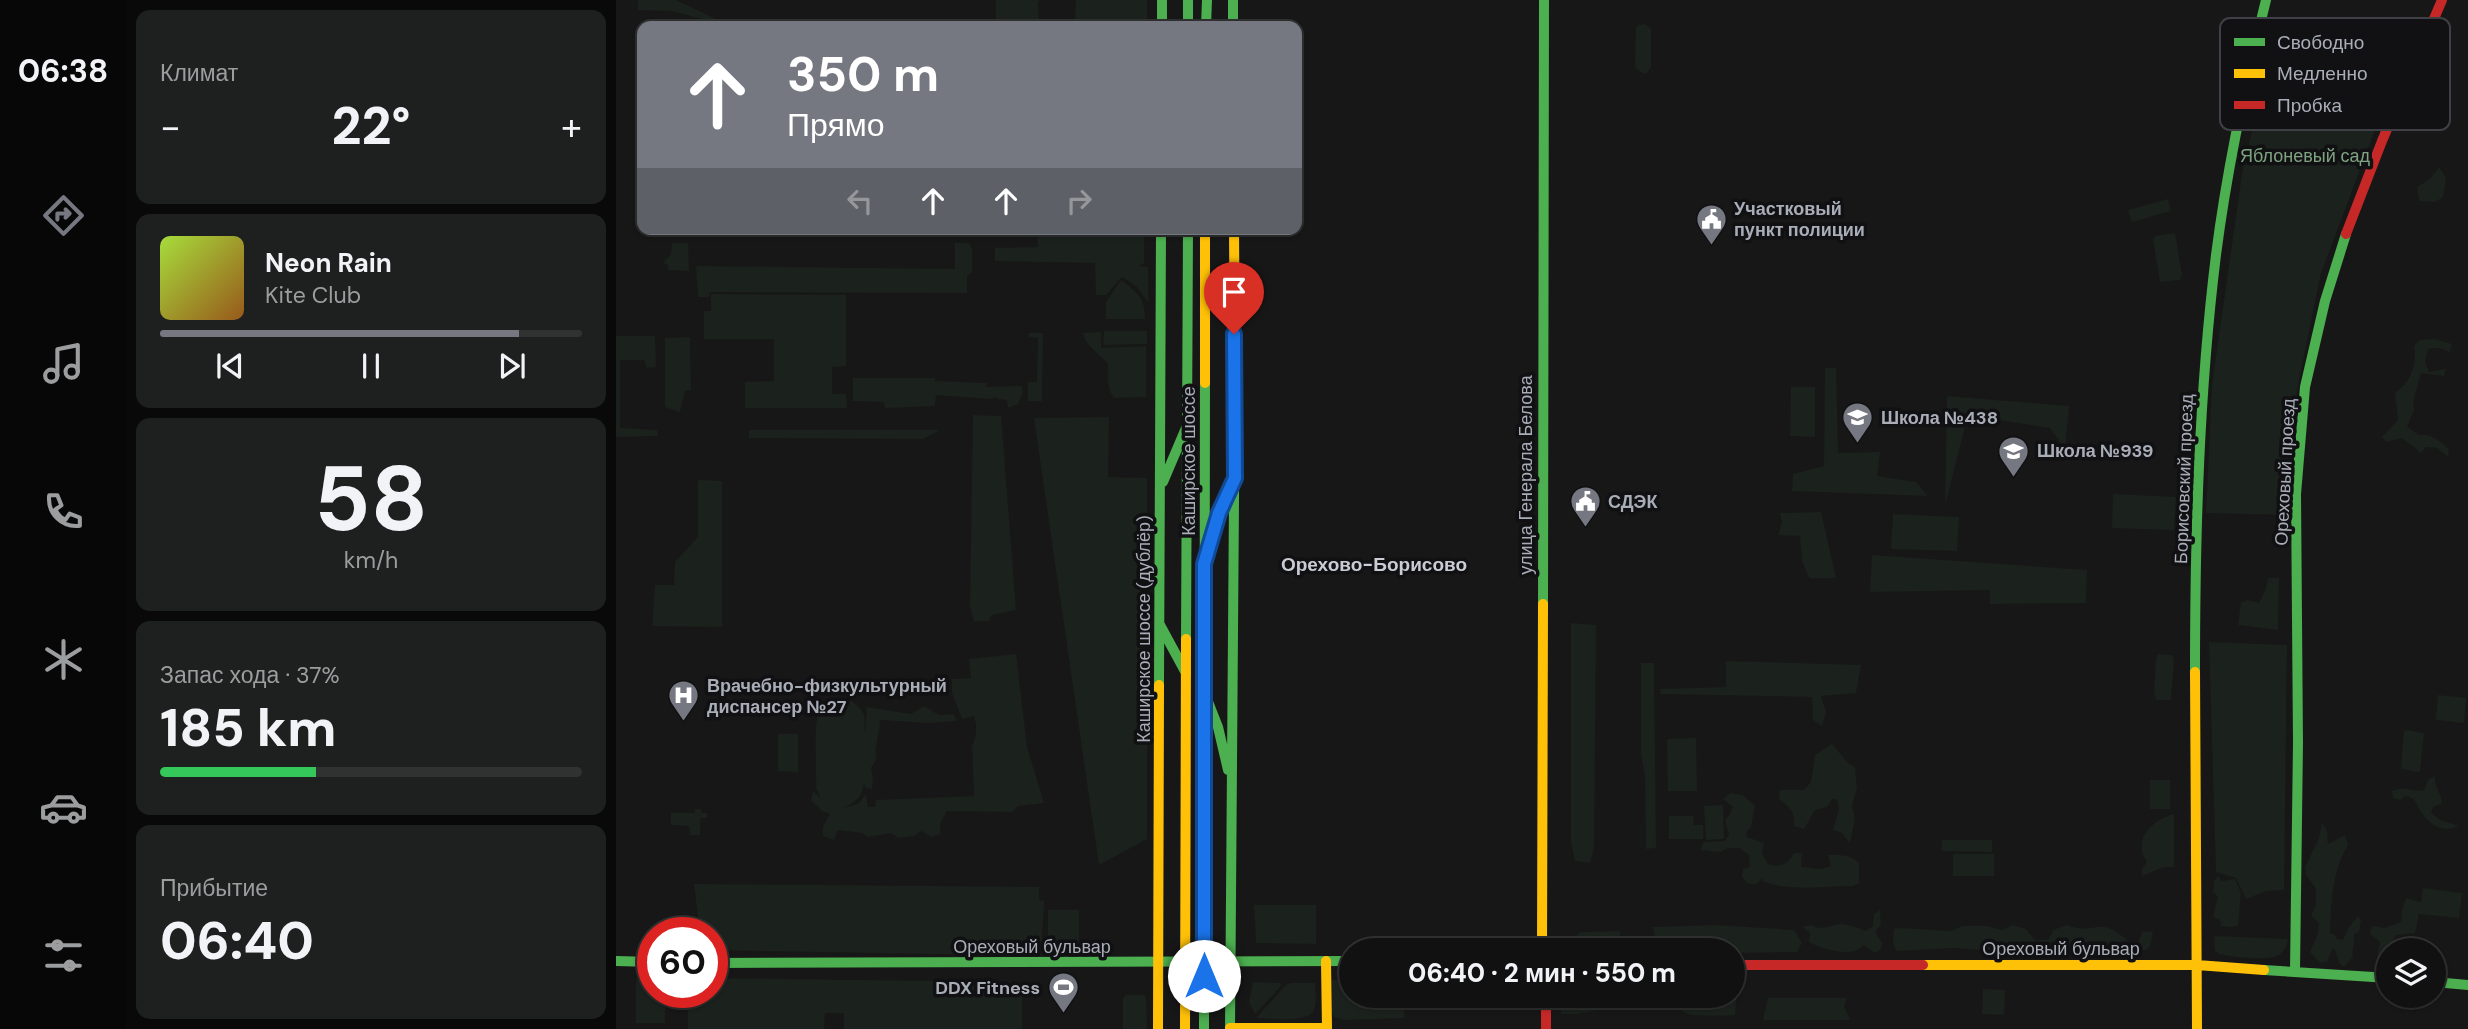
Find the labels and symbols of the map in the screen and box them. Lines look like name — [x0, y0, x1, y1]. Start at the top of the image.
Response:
legend — [2220, 18, 2450, 130]
text: Свободно — [2277, 30, 2364, 55]
text: Медленно — [2277, 61, 2367, 86]
text: Пробка — [2277, 93, 2342, 118]
park label: Яблоневый сад — [2240, 144, 2371, 168]
place label: Участковый пункт полиции — [1734, 197, 1865, 242]
public building icon: Участковый пункт полиции — [1694, 202, 1728, 246]
pin — [1204, 262, 1264, 334]
street label: улица Генерала Белова — [1514, 374, 1538, 575]
street label: Каширское шоссе — [1177, 386, 1201, 536]
street label: Борисовский проезд — [2169, 393, 2199, 564]
street label: Ореховый проезд — [2269, 397, 2301, 546]
school or university icon: Школа №438 — [1841, 401, 1875, 445]
place label: Школа №438 — [1881, 406, 1998, 430]
school or university icon: Школа №939 — [1997, 434, 2031, 478]
place label: Школа №939 — [2037, 439, 2153, 463]
public building icon: СДЭК — [1568, 485, 1602, 529]
place label: СДЭК — [1608, 490, 1658, 514]
street label: Каширское шоссе (дублёр) — [1132, 515, 1156, 743]
district label: Орехово-Борисово — [1281, 552, 1467, 577]
place label: Врачебно-физкультурный диспансер №27 — [707, 674, 947, 719]
hospital icon: Врачебно-физкультурный диспансер №27 — [667, 679, 701, 723]
speed limit sign: 60 — [637, 917, 728, 1008]
street label: Ореховый бульвар — [953, 935, 1111, 959]
street label: Ореховый бульвар — [1982, 937, 2140, 961]
position arrow — [1167, 939, 1241, 1013]
sports icon: DDX Fitness — [1046, 971, 1080, 1015]
place label: DDX Fitness — [935, 976, 1040, 1000]

